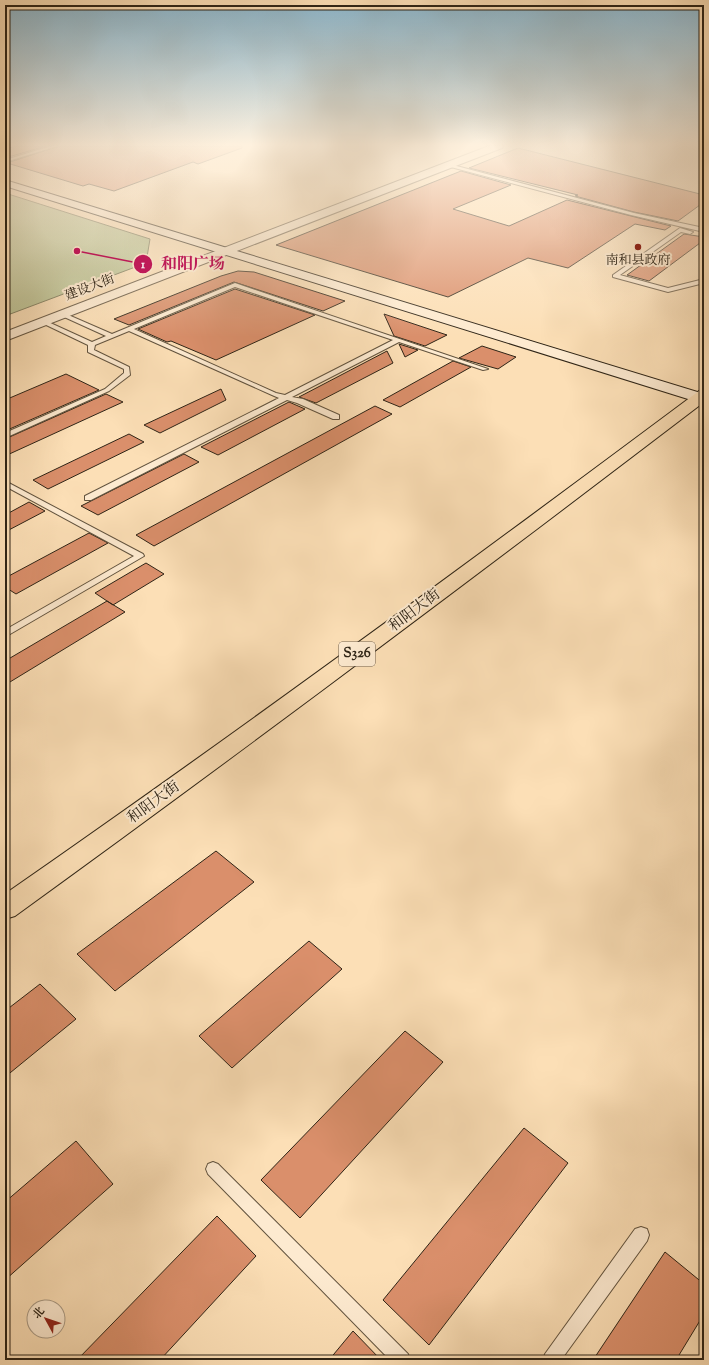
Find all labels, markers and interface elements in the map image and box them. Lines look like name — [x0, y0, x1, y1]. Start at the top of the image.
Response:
marker: 南和县政府 — [633, 242, 643, 252]
callout: 和阳广场 — [133, 250, 233, 278]
place label: 南和县政府 — [605, 252, 671, 270]
text: 和阳广场 — [161, 254, 225, 277]
text: 1 — [140, 256, 146, 274]
street label: 建设大街 — [62, 270, 118, 306]
street label: 和阳大街 — [385, 585, 445, 637]
road number: S326 — [339, 642, 375, 666]
street label: 和阳大街 — [124, 777, 184, 829]
north arrow — [26, 1299, 66, 1339]
text: 北 — [29, 1304, 49, 1323]

